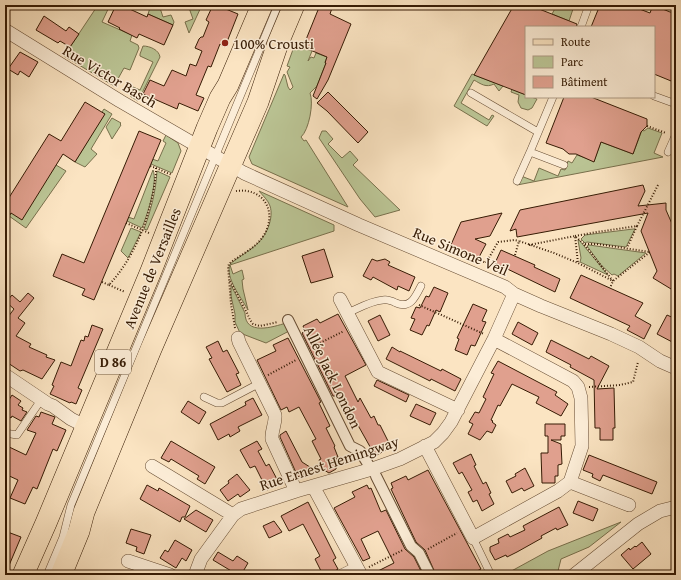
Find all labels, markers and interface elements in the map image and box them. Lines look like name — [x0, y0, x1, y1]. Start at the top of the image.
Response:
legend — [525, 26, 655, 98]
place label: 100% Crousti — [233, 33, 314, 54]
text: Route — [561, 33, 591, 50]
marker: 100% Crousti — [220, 38, 230, 48]
street label: Rue Victor Basch — [59, 40, 162, 113]
text: Parc — [561, 53, 584, 70]
text: Bâtiment — [561, 73, 608, 90]
street label: Avenue de Versailles — [118, 204, 186, 332]
street label: Rue Simone Veil — [410, 221, 512, 281]
street label: Allée Jack London — [299, 322, 367, 432]
road number: D 86 — [95, 350, 131, 374]
street label: Rue Ernest Hemingway — [257, 430, 402, 495]

